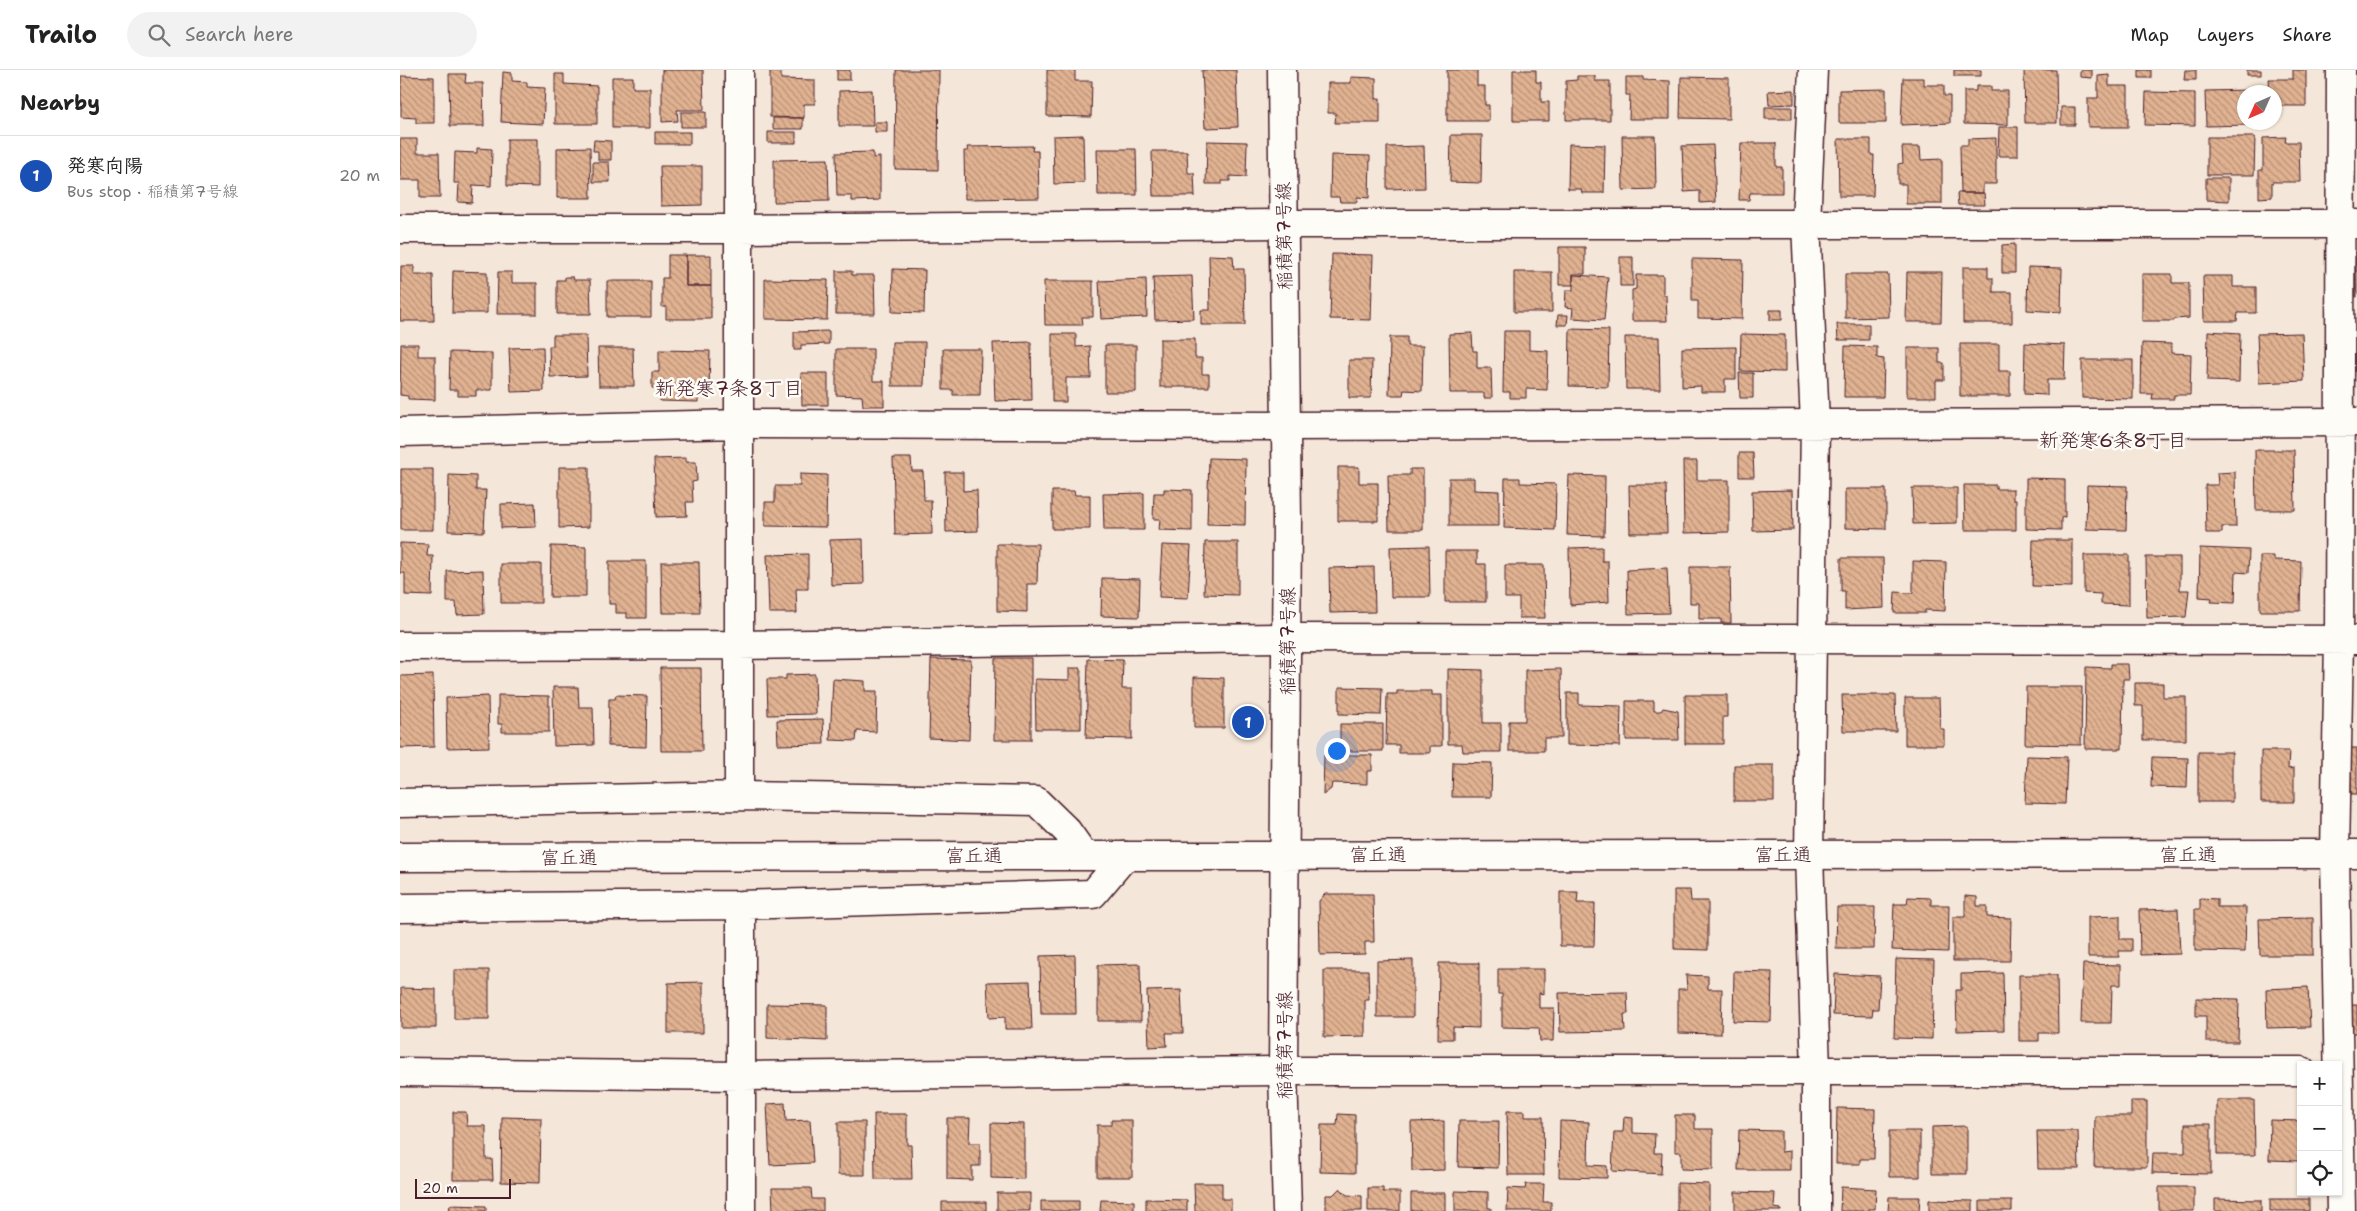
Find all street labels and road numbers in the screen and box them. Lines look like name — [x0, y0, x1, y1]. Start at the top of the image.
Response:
street label: 稲積第7号線 — [1271, 182, 1297, 290]
street label: 稲積第7号線 — [1275, 587, 1300, 695]
street label: 富丘通 — [1349, 842, 1407, 867]
street label: 富丘通 — [1754, 842, 1812, 867]
street label: 富丘通 — [2159, 842, 2217, 867]
street label: 富丘通 — [945, 843, 1003, 868]
street label: 富丘通 — [540, 845, 598, 870]
street label: 稲積第7号線 — [1272, 991, 1297, 1099]

